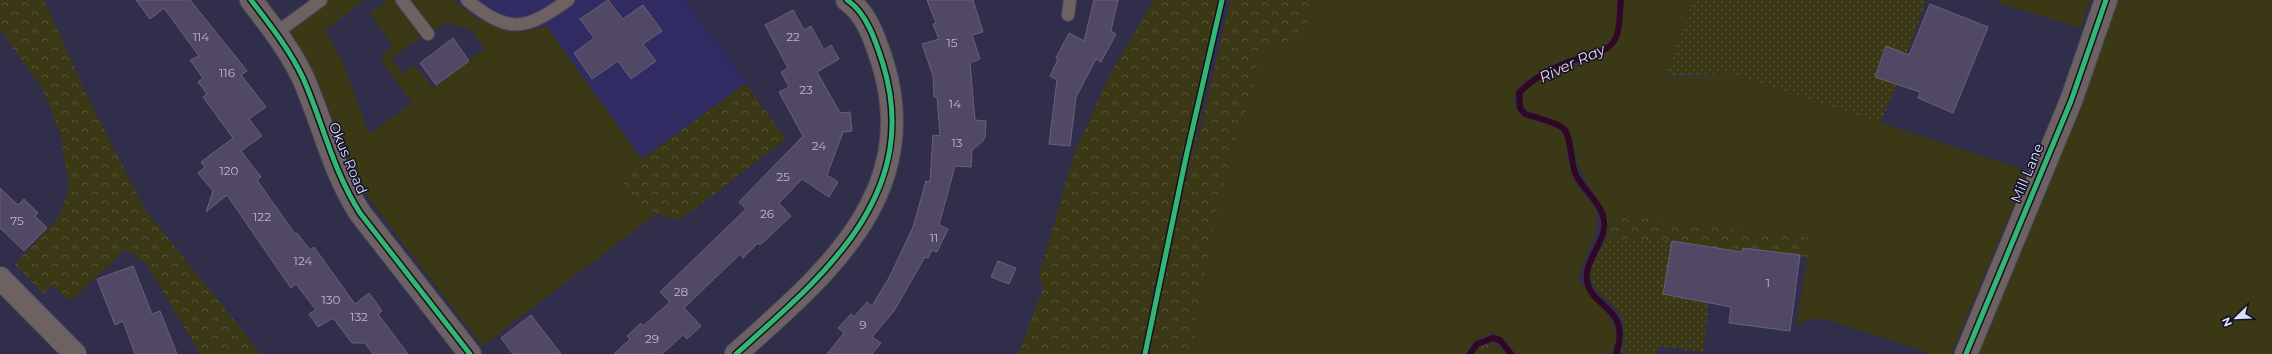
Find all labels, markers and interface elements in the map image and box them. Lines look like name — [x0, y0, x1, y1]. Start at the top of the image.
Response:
house number: 114 — [193, 29, 209, 44]
house number: 22 — [786, 29, 800, 44]
house number: 15 — [946, 35, 958, 50]
water label: River Ray — [1536, 39, 1609, 87]
house number: 116 — [219, 65, 235, 80]
house number: 23 — [799, 82, 813, 97]
house number: 14 — [949, 96, 961, 111]
street label: Okus Road — [325, 119, 371, 197]
house number: 13 — [951, 135, 963, 150]
house number: 24 — [812, 138, 826, 153]
street label: Mill Lane — [2006, 141, 2048, 205]
house number: 120 — [219, 163, 239, 178]
house number: 25 — [776, 169, 790, 184]
house number: 26 — [760, 206, 774, 221]
house number: 122 — [253, 209, 271, 224]
house number: 75 — [10, 213, 24, 228]
house number: 11 — [930, 230, 938, 245]
house number: 124 — [294, 253, 312, 268]
house number: 1 — [1766, 275, 1770, 290]
house number: 28 — [674, 284, 689, 299]
house number: 130 — [321, 292, 341, 307]
north arrow — [2216, 298, 2256, 338]
house number: 132 — [350, 309, 368, 324]
text: N — [2219, 315, 2235, 329]
house number: 9 — [859, 317, 867, 332]
house number: 29 — [645, 331, 659, 346]

